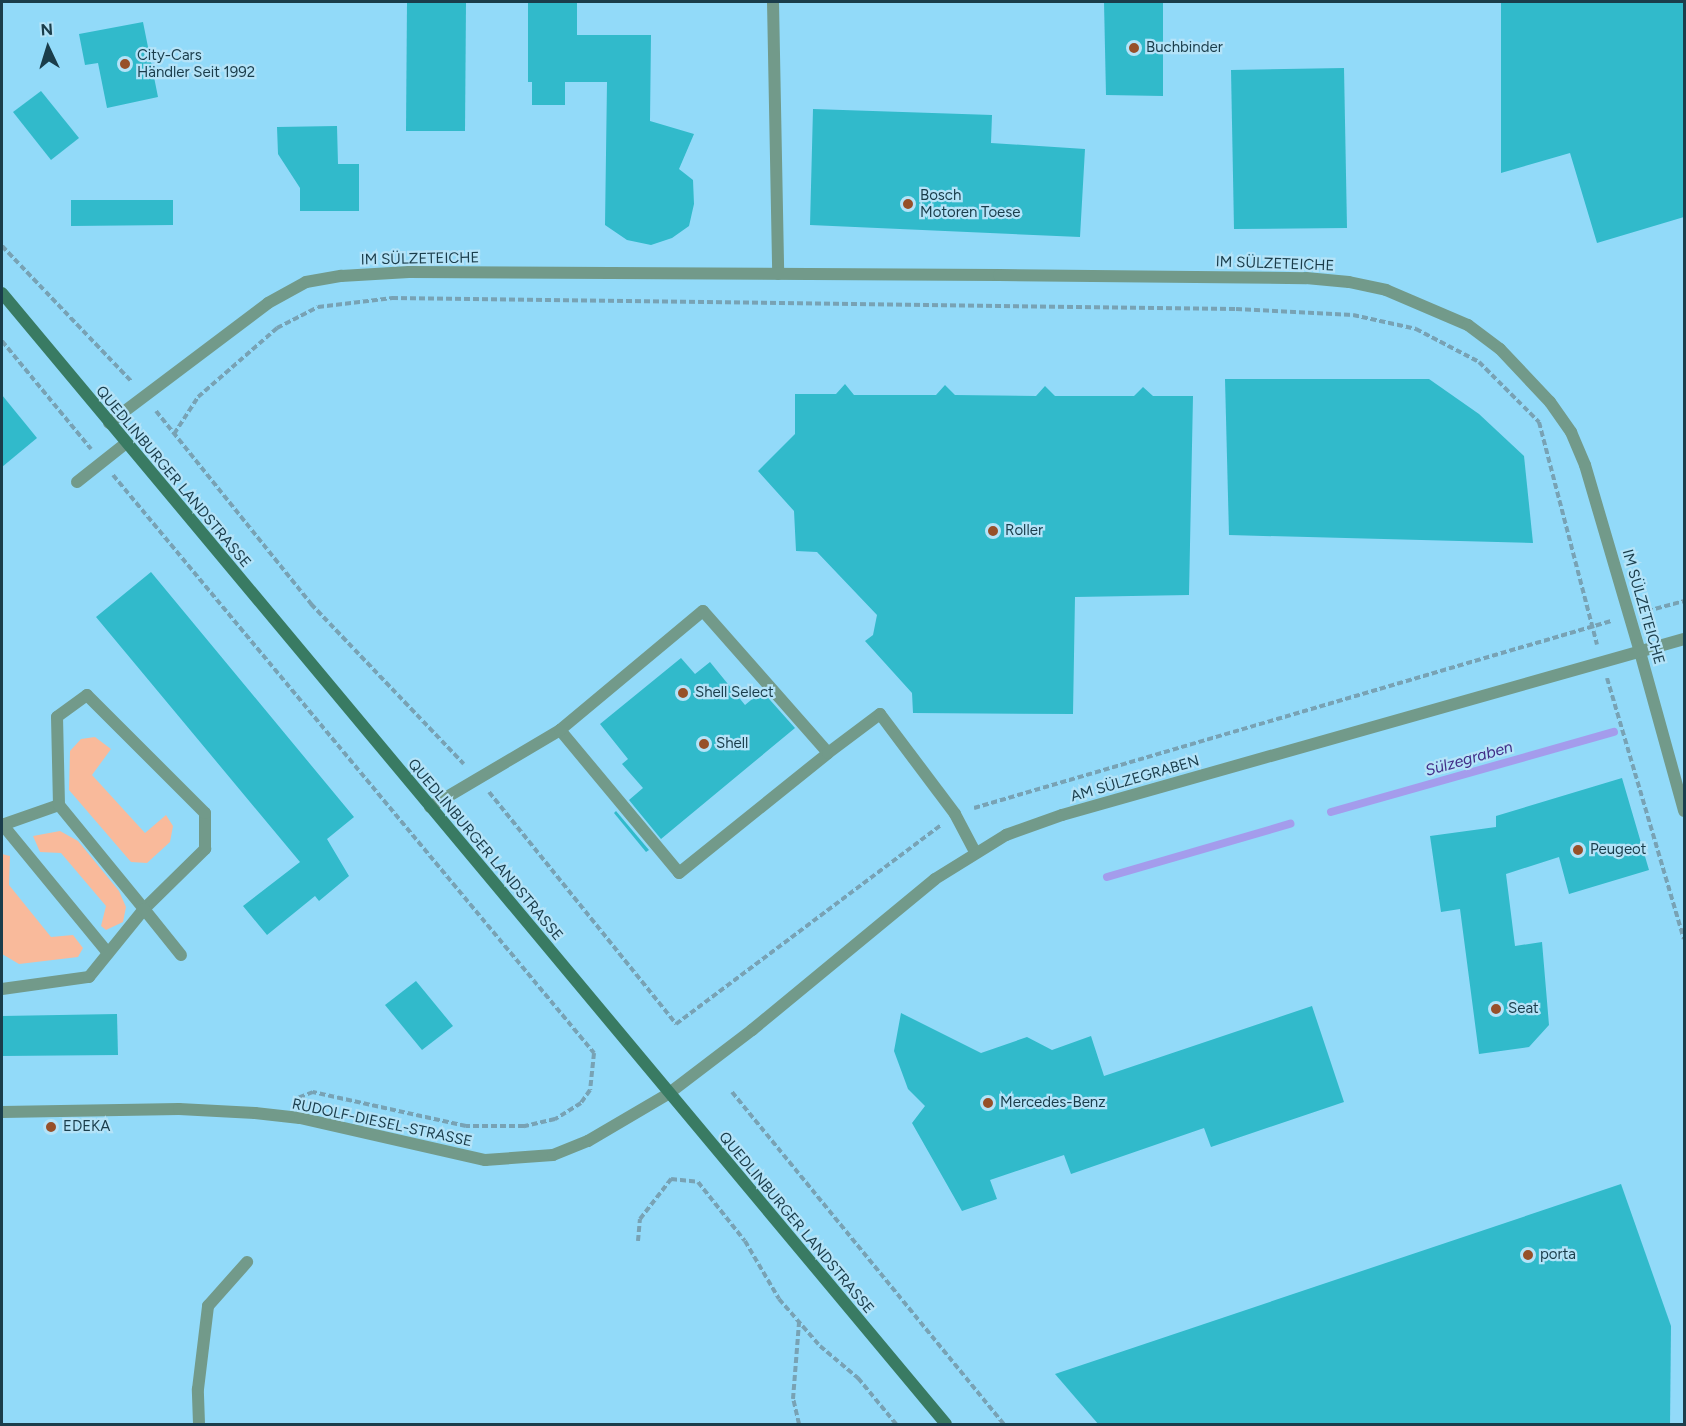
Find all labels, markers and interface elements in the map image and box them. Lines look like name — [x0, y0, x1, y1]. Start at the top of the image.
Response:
north arrow — [18, 18, 78, 78]
text: N — [40, 20, 54, 39]
place label: Buchbinder — [1146, 39, 1223, 57]
marker: Buchbinder — [1127, 41, 1141, 55]
place label: City-Cars Händler Seit 1992 — [137, 46, 255, 81]
marker: City-Cars Händler Seit 1992 — [118, 57, 132, 71]
place label: Bosch Motoren Toese — [920, 186, 1020, 221]
marker: Bosch Motoren Toese — [901, 197, 915, 211]
street label: IM SÜLZETEICHE — [360, 249, 480, 269]
street label: IM SÜLZETEICHE — [1215, 253, 1335, 275]
street label: QUEDLINBURGER LANDSTRASSE — [92, 382, 254, 572]
place label: Roller — [1005, 522, 1043, 540]
marker: Roller — [986, 524, 1000, 538]
street label: IM SÜLZETEICHE — [1618, 547, 1668, 667]
place label: Shell Select — [695, 684, 774, 702]
marker: Shell Select — [676, 686, 690, 700]
place label: Shell — [716, 735, 748, 753]
marker: Shell — [697, 737, 711, 751]
water label: Sülzegraben — [1423, 737, 1515, 781]
street label: AM SÜLZEGRABEN — [1068, 752, 1202, 806]
street label: QUEDLINBURGER LANDSTRASSE — [404, 755, 566, 945]
place label: Peugeot — [1590, 841, 1646, 859]
marker: Peugeot — [1571, 843, 1585, 857]
place label: Seat — [1508, 1000, 1539, 1018]
marker: Seat — [1489, 1002, 1503, 1016]
place label: Mercedes-Benz — [1000, 1094, 1106, 1112]
street label: RUDOLF-DIESEL-STRASSE — [290, 1095, 474, 1151]
marker: Mercedes-Benz — [981, 1096, 995, 1110]
place label: EDEKA — [63, 1118, 110, 1136]
marker: EDEKA — [44, 1120, 58, 1134]
street label: QUEDLINBURGER LANDSTRASSE — [715, 1128, 877, 1318]
place label: porta — [1540, 1246, 1576, 1264]
marker: porta — [1521, 1248, 1535, 1262]

